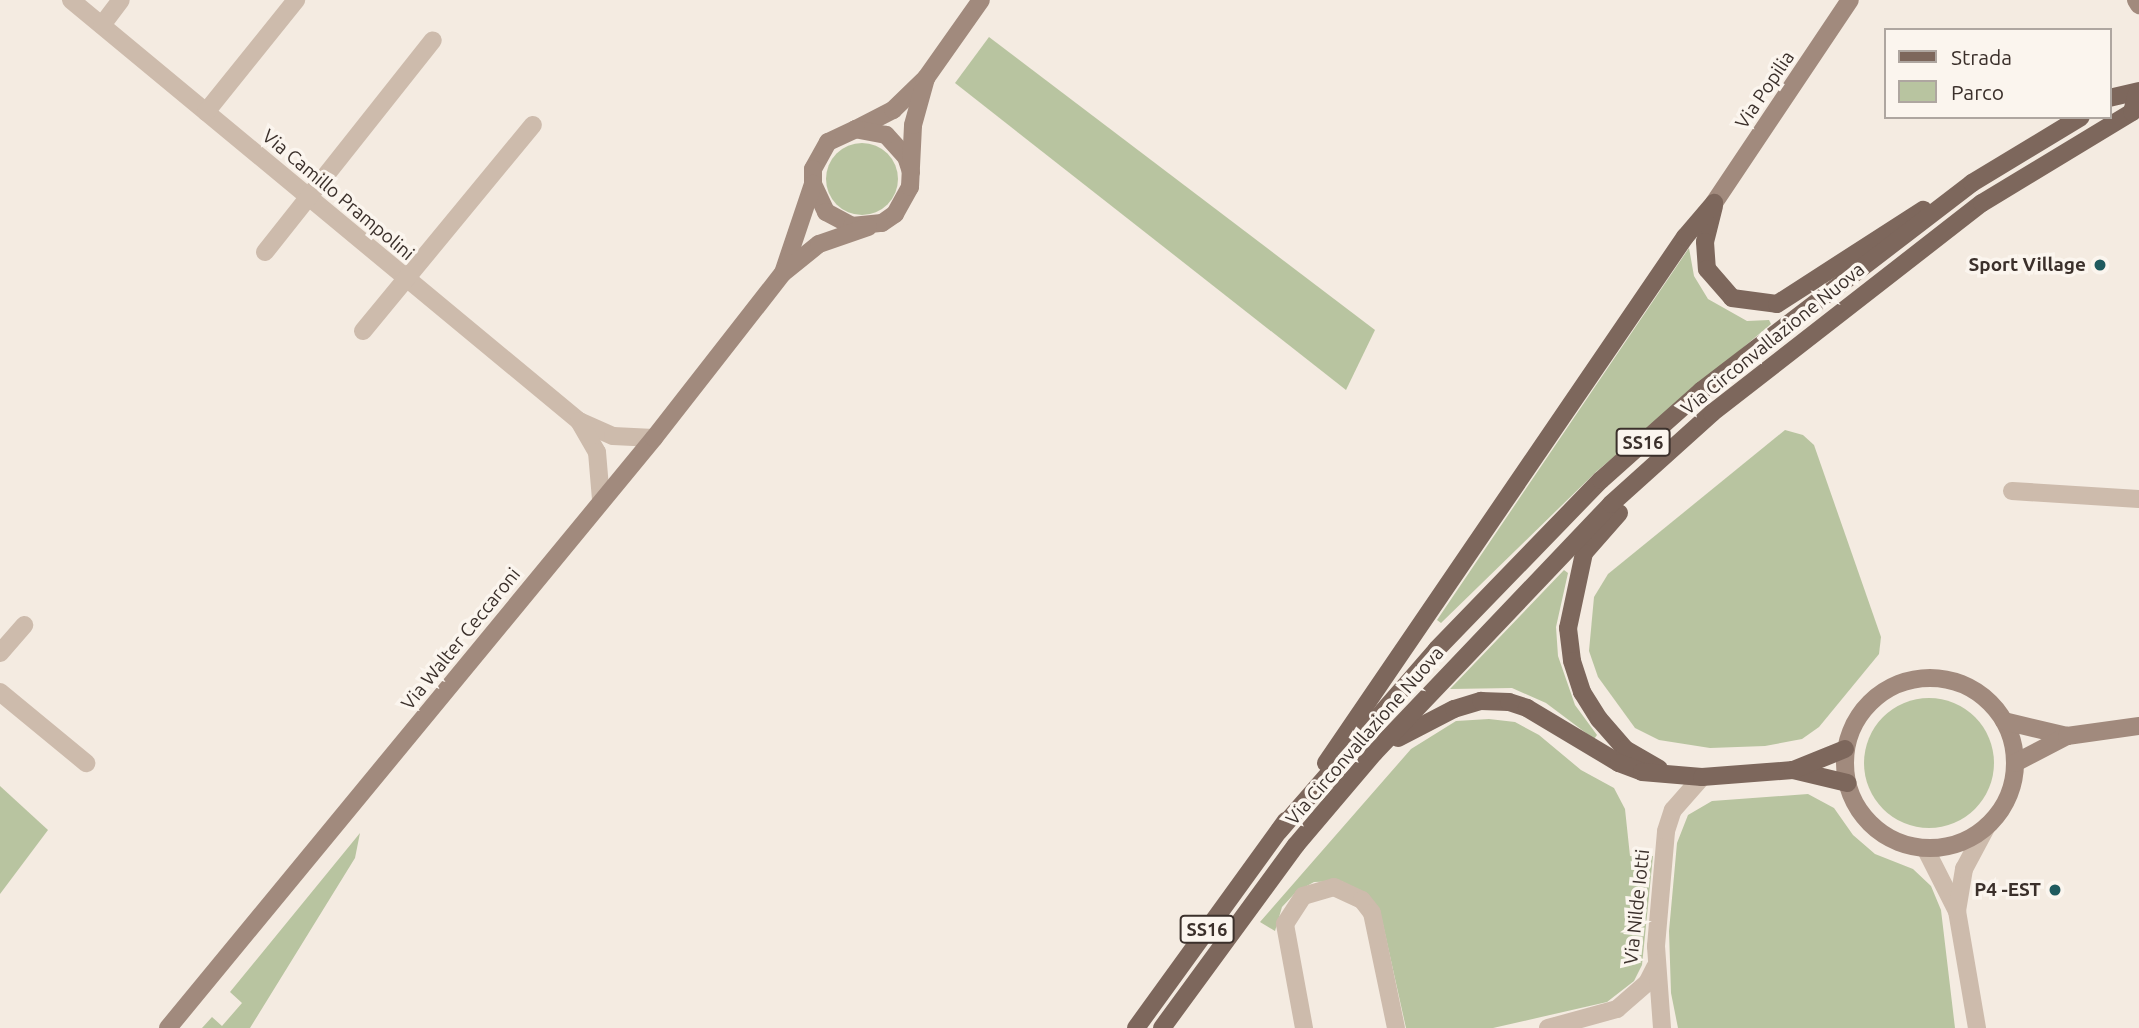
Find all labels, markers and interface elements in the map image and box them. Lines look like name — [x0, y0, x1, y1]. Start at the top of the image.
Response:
legend — [1884, 28, 2111, 119]
text: Strada — [1951, 45, 2012, 69]
street label: Via Popilia — [1731, 47, 1799, 133]
text: Parco — [1951, 80, 2004, 104]
street label: Via Camillo Prampolini — [257, 125, 419, 265]
place label: Sport Village — [1968, 254, 2086, 276]
marker: Sport Village — [2092, 257, 2108, 273]
street label: Via Circonvallazione Nuova — [1677, 258, 1869, 420]
road number: SS16 — [1615, 428, 1671, 457]
street label: Via Walter Ceccaroni — [397, 563, 525, 715]
street label: Via Circonvallazione Nuova — [1281, 642, 1449, 830]
street label: Via Nilde Iotti — [1620, 848, 1654, 966]
place label: P4 -EST — [1974, 879, 2041, 901]
marker: P4 -EST — [2047, 882, 2063, 898]
road number: SS16 — [1179, 914, 1235, 944]

